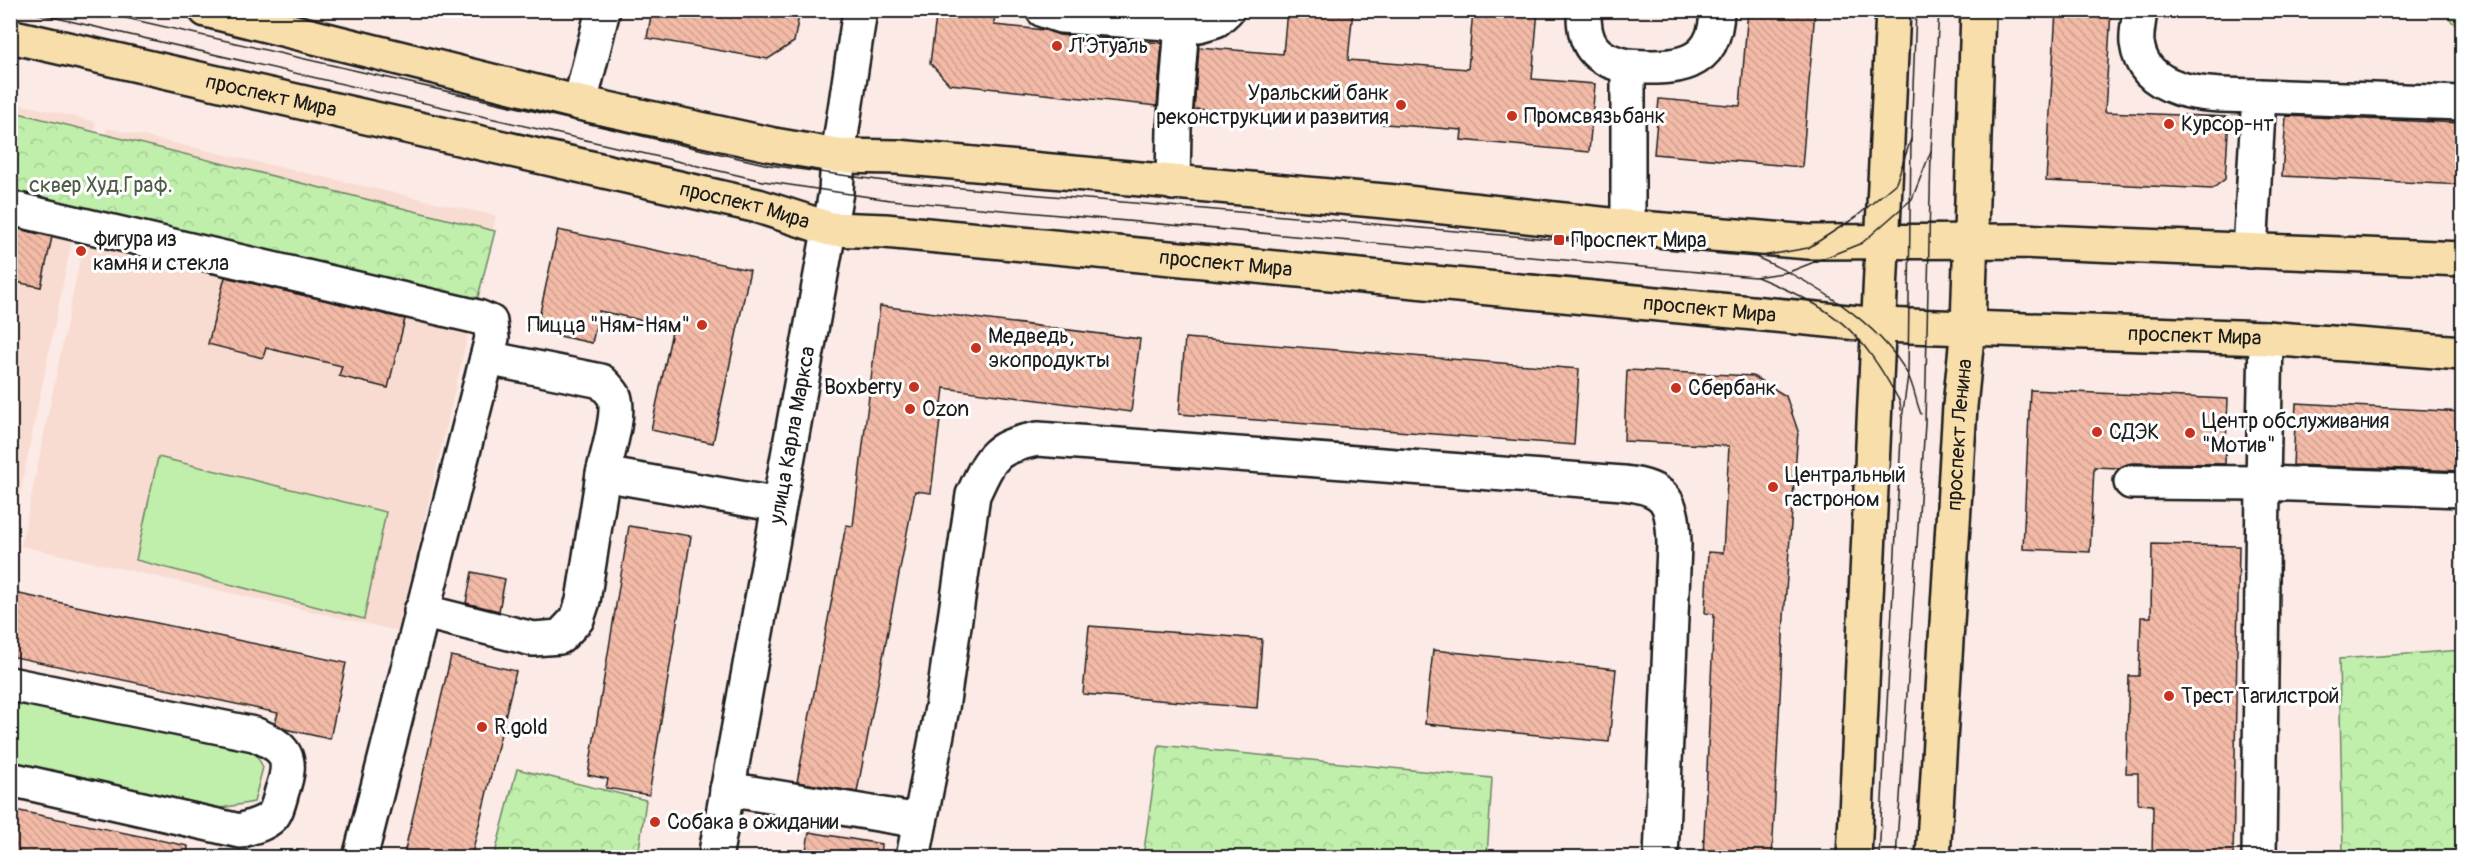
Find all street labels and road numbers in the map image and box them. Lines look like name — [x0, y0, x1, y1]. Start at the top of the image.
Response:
street label: проспект Мира — [203, 68, 339, 124]
street label: проспект Мира — [677, 176, 813, 236]
street label: проспект Мира — [1158, 244, 1294, 283]
street label: проспект Мира — [1642, 290, 1777, 329]
street label: проспект Мира — [2127, 320, 2262, 352]
street label: улица Карла Маркса — [763, 344, 822, 527]
street label: проспект Ленина — [1941, 357, 1979, 512]

